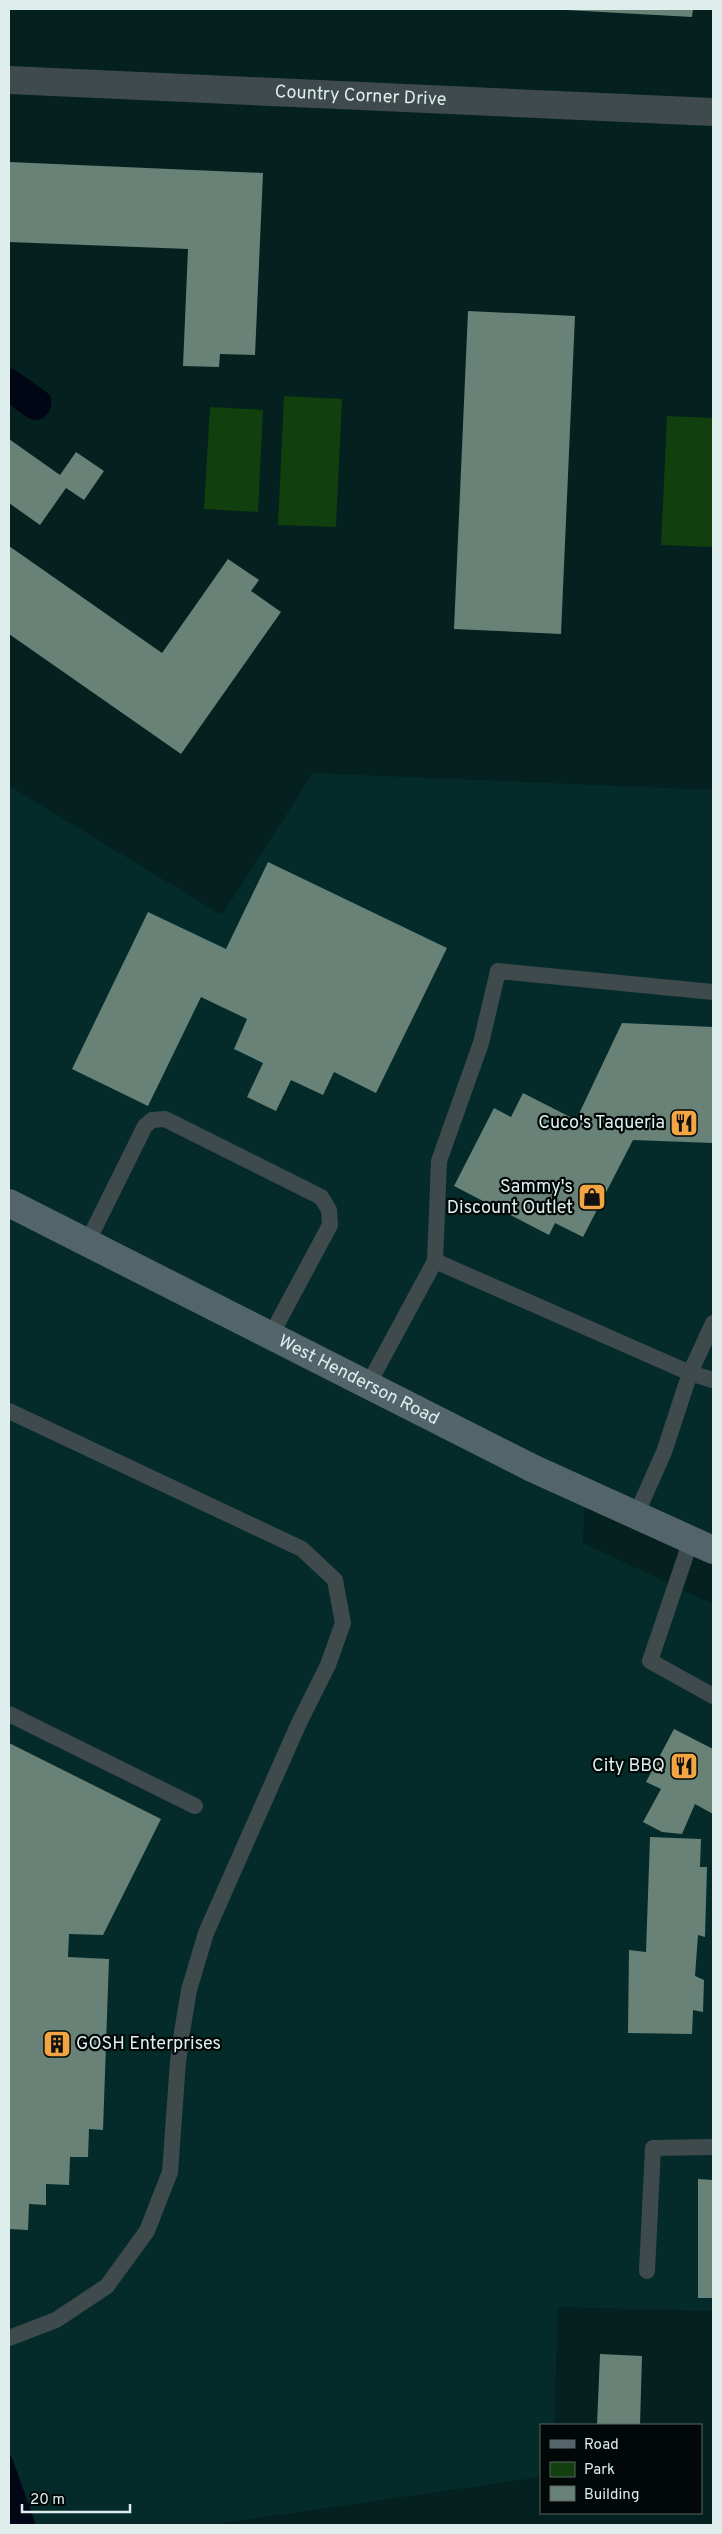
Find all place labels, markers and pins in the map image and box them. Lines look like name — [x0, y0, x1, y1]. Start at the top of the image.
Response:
restaurant icon: Cuco's Taqueria — [669, 1108, 699, 1138]
place label: Cuco's Taqueria — [538, 1112, 665, 1135]
place label: Sammy's Discount Outlet — [447, 1176, 573, 1220]
shop icon: Sammy's Discount Outlet — [577, 1182, 607, 1212]
restaurant icon: City BBQ — [669, 1751, 699, 1781]
place label: City BBQ — [592, 1755, 665, 1778]
building icon: GOSH Enterprises — [42, 2029, 72, 2059]
place label: GOSH Enterprises — [76, 2033, 221, 2056]

